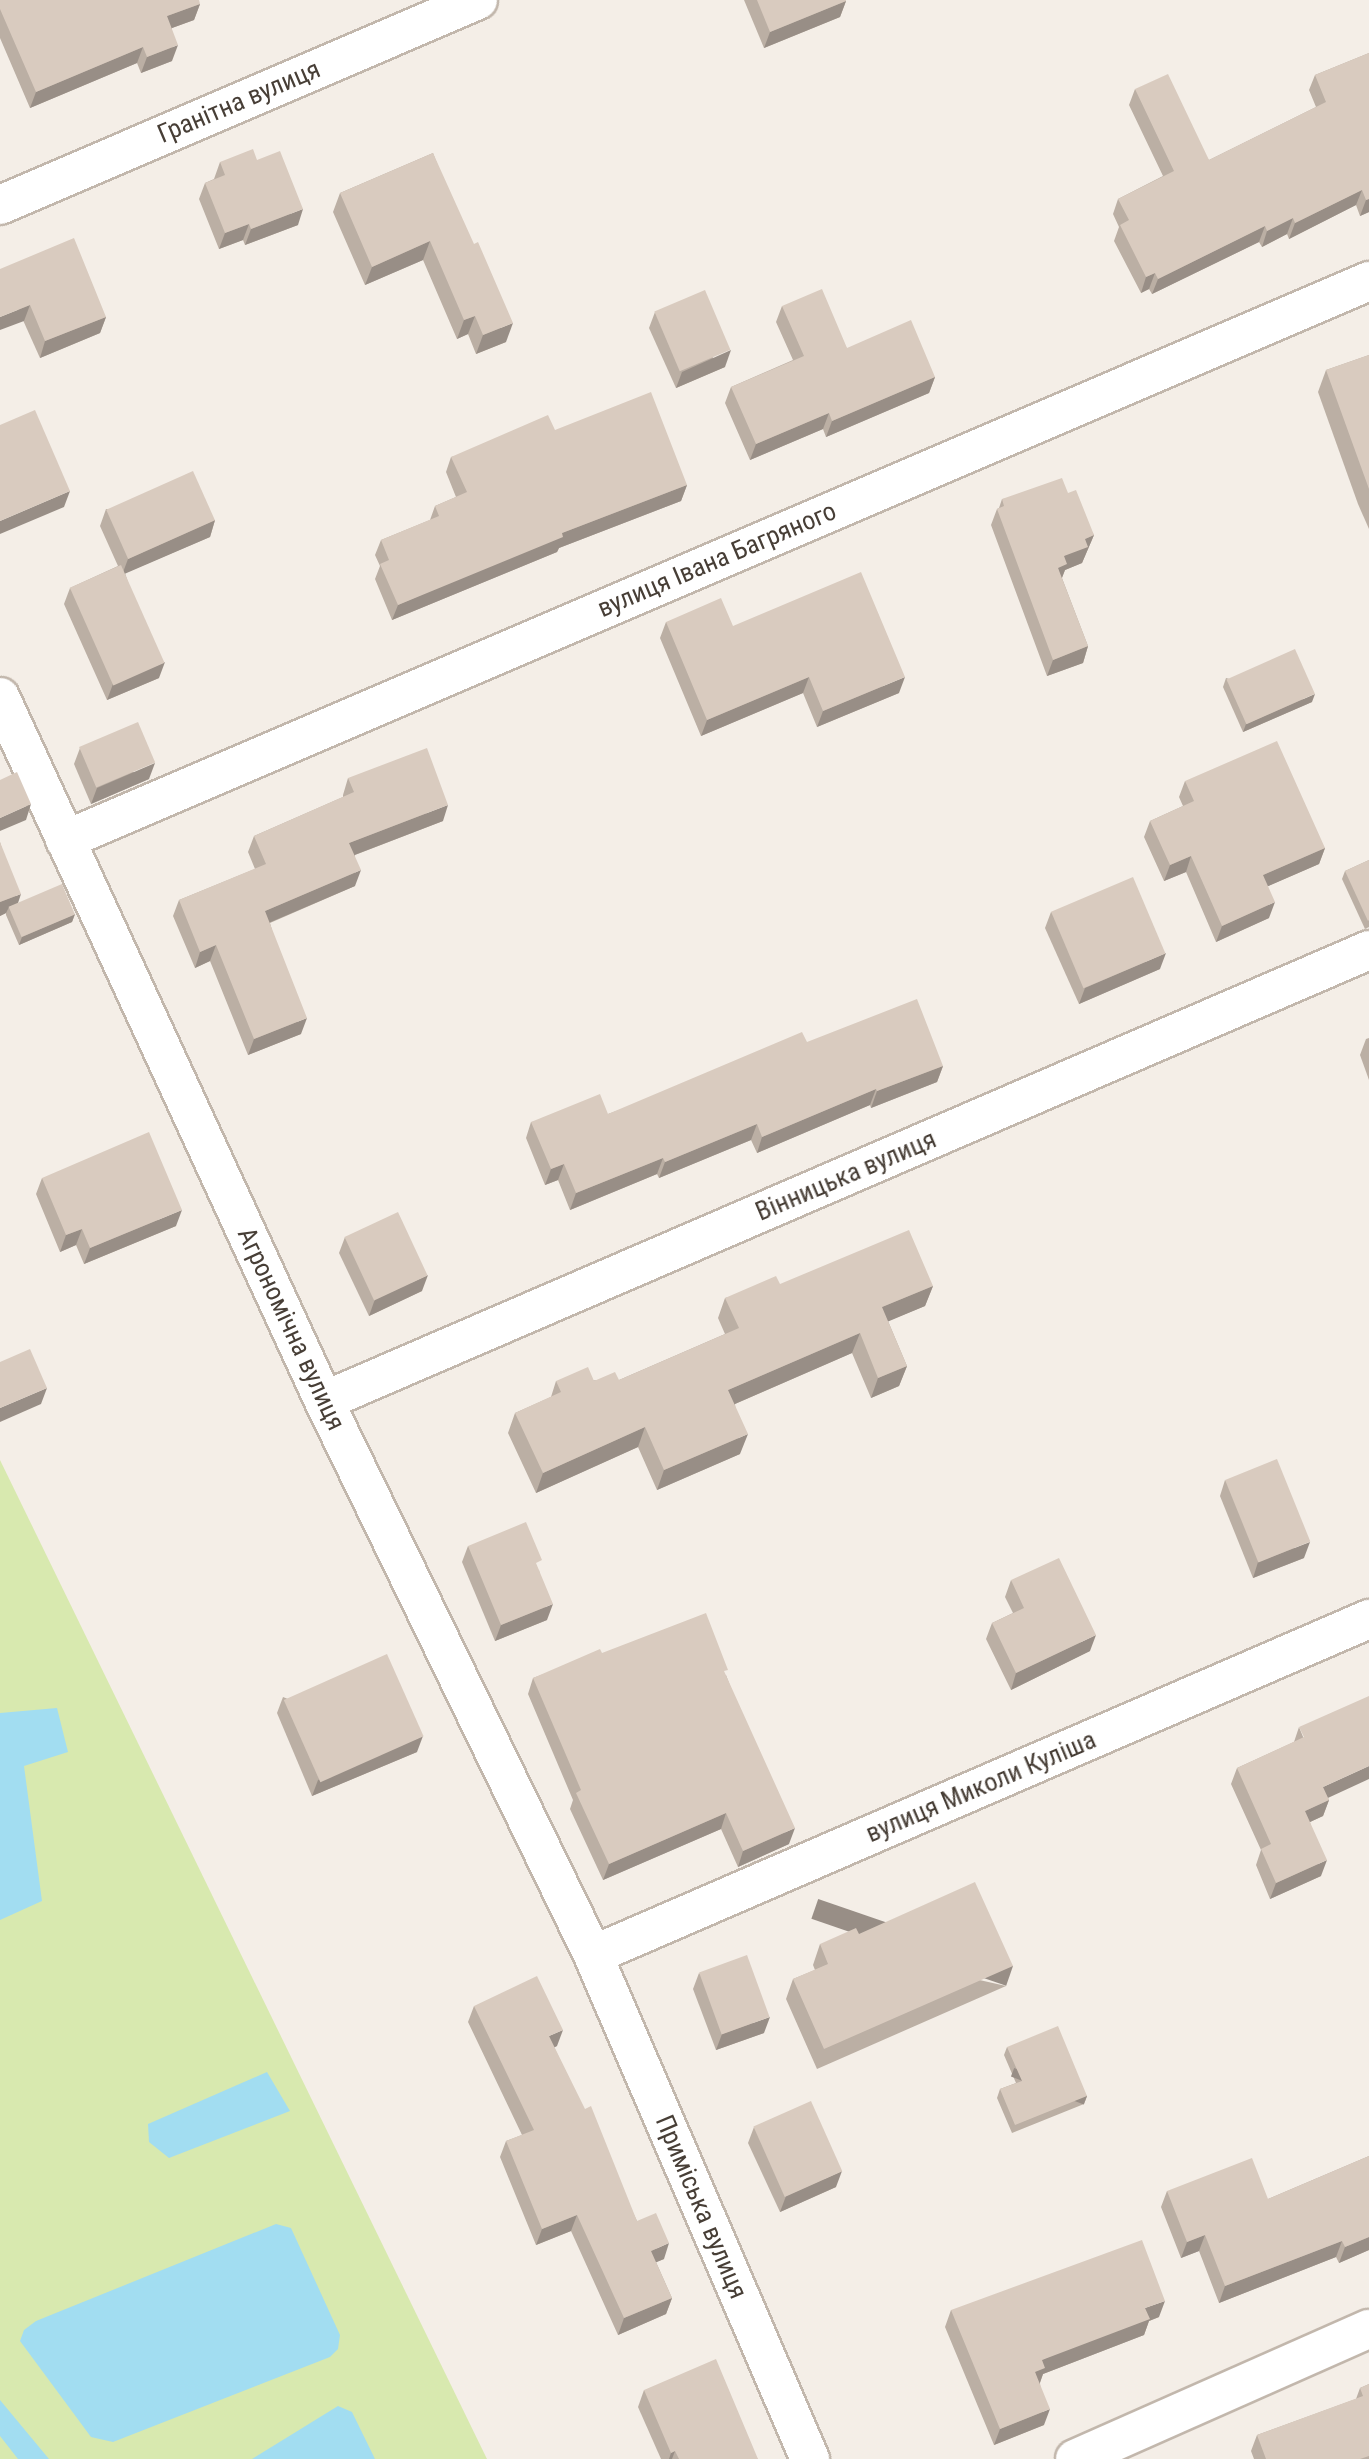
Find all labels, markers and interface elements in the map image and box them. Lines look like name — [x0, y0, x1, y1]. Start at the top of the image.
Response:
street label: Гранітна вулиця — [153, 54, 325, 150]
street label: вулиця Івана Багряного — [593, 496, 841, 624]
street label: Вінницька вулиця — [751, 1124, 941, 1228]
street label: Агрономічна вулиця — [230, 1223, 352, 1435]
street label: вулиця Миколи Куліша — [861, 1724, 1101, 1850]
street label: Приміська вулиця — [648, 2111, 754, 2303]

